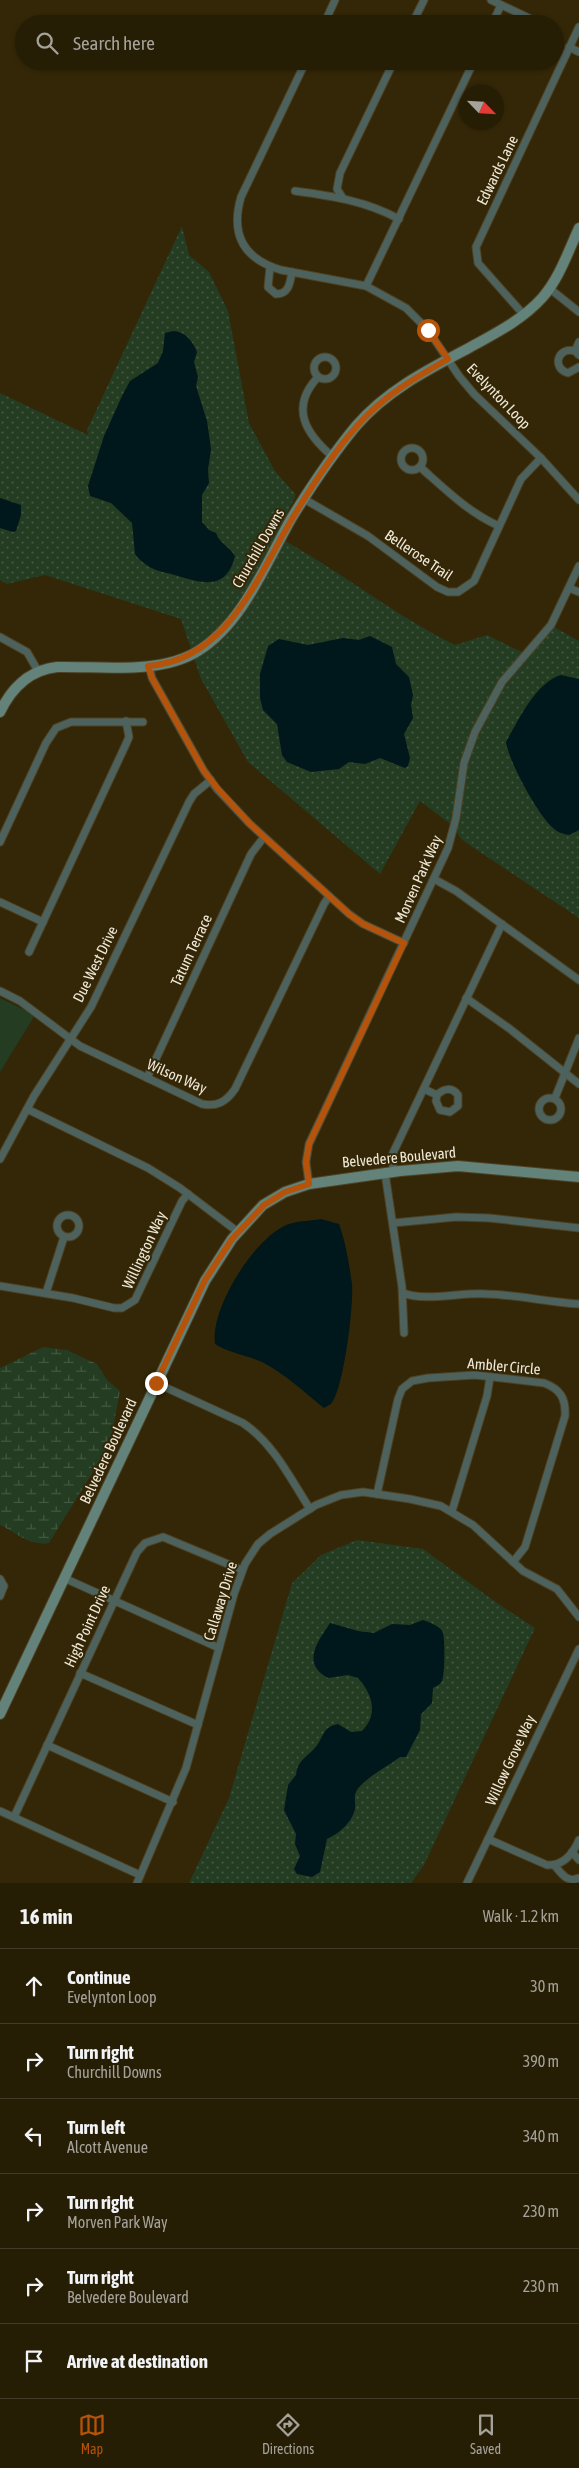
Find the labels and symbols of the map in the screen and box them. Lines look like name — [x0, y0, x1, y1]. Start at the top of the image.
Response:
north arrow — [459, 85, 504, 130]
street label: Edwards Lane — [473, 132, 521, 207]
route start — [417, 319, 440, 342]
street label: Evelynton Loop — [464, 360, 534, 432]
street label: Churchill Downs — [228, 505, 288, 591]
street label: Bellerose Trail — [382, 526, 456, 584]
street label: Morven Park Way — [391, 832, 445, 926]
street label: Tatum Terrace — [167, 911, 215, 989]
street label: Due West Drive — [69, 923, 121, 1005]
street label: Wilson Way — [145, 1055, 209, 1097]
street label: Belvedere Boulevard — [341, 1144, 457, 1170]
street label: Willington Way — [119, 1209, 169, 1291]
street label: Ambler Circle — [467, 1354, 541, 1378]
route end — [145, 1372, 168, 1395]
street label: Belvedere Boulevard — [76, 1396, 140, 1506]
street label: Callaway Drive — [200, 1559, 240, 1643]
street label: High Point Drive — [61, 1582, 113, 1670]
street label: Willow Grove Way — [482, 1712, 538, 1808]

